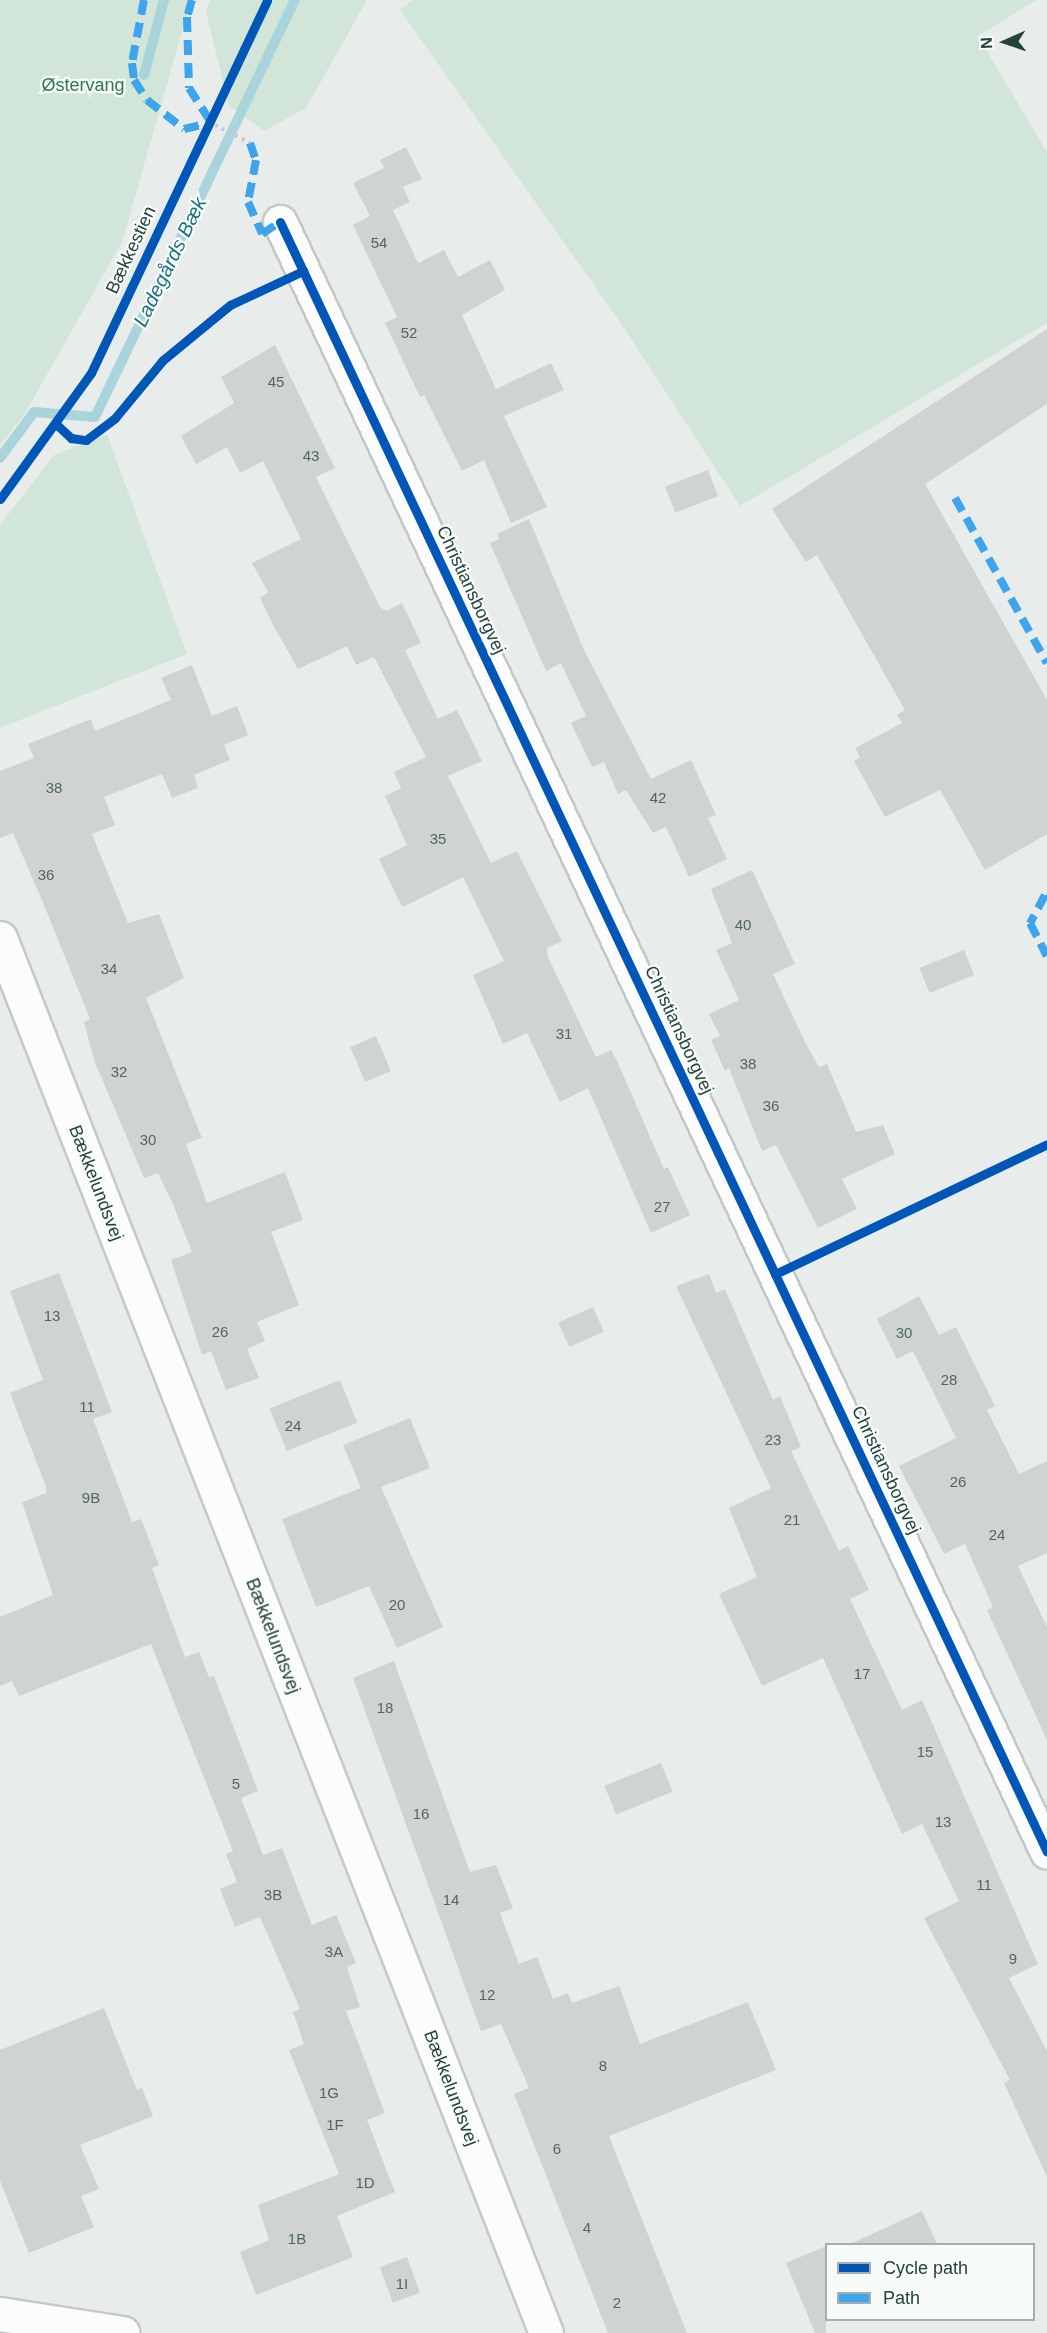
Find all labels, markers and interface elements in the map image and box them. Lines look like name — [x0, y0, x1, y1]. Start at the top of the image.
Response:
north arrow — [975, 12, 1035, 72]
text: N — [978, 37, 995, 49]
park label: Østervang — [41, 74, 125, 96]
water label: Ladegårds Bæk — [128, 193, 212, 331]
street label: Bækkestien — [101, 203, 161, 297]
house number: 54 — [371, 234, 387, 252]
house number: 52 — [401, 324, 417, 342]
house number: 45 — [268, 373, 284, 391]
house number: 43 — [303, 447, 319, 465]
street label: Christiansborgvej — [432, 522, 510, 658]
house number: 38 — [46, 779, 62, 797]
house number: 42 — [650, 789, 666, 807]
house number: 35 — [430, 830, 446, 848]
house number: 36 — [38, 866, 54, 884]
house number: 40 — [735, 916, 751, 934]
house number: 34 — [101, 960, 117, 978]
street label: Christiansborgvej — [640, 962, 718, 1098]
house number: 31 — [556, 1025, 572, 1043]
house number: 38 — [740, 1055, 756, 1073]
house number: 32 — [111, 1063, 127, 1081]
house number: 36 — [763, 1097, 779, 1115]
street label: Bækkelundsvej — [64, 1122, 128, 1244]
house number: 30 — [140, 1131, 156, 1149]
house number: 27 — [654, 1198, 670, 1216]
house number: 13 — [44, 1307, 60, 1325]
house number: 26 — [212, 1323, 228, 1341]
house number: 30 — [896, 1324, 912, 1342]
house number: 28 — [941, 1371, 957, 1389]
house number: 11 — [79, 1398, 95, 1416]
street label: Christiansborgvej — [847, 1402, 925, 1538]
house number: 24 — [285, 1417, 301, 1435]
house number: 23 — [765, 1431, 781, 1449]
house number: 26 — [950, 1473, 966, 1491]
house number: 9B — [82, 1489, 100, 1507]
house number: 21 — [784, 1511, 800, 1529]
house number: 24 — [989, 1526, 1005, 1544]
street label: Bækkelundsvej — [241, 1575, 305, 1697]
house number: 20 — [389, 1596, 405, 1614]
house number: 17 — [854, 1665, 870, 1683]
house number: 18 — [377, 1699, 393, 1717]
house number: 15 — [917, 1743, 933, 1761]
house number: 5 — [232, 1775, 240, 1793]
house number: 16 — [413, 1805, 429, 1823]
house number: 13 — [935, 1813, 951, 1831]
house number: 11 — [976, 1876, 992, 1894]
house number: 3B — [264, 1886, 282, 1904]
house number: 14 — [443, 1891, 459, 1909]
house number: 3A — [325, 1943, 343, 1961]
house number: 9 — [1009, 1950, 1017, 1968]
house number: 12 — [479, 1986, 495, 2004]
street label: Bækkelundsvej — [419, 2027, 483, 2149]
house number: 8 — [599, 2057, 607, 2075]
house number: 1G — [319, 2084, 339, 2102]
house number: 1F — [326, 2116, 344, 2134]
house number: 6 — [553, 2140, 561, 2158]
house number: 1D — [355, 2174, 375, 2192]
house number: 4 — [583, 2219, 591, 2237]
house number: 1B — [288, 2230, 306, 2248]
legend — [825, 2243, 1035, 2321]
text: Cycle path — [883, 2258, 968, 2278]
house number: 1I — [396, 2275, 408, 2293]
text: Path — [883, 2288, 920, 2308]
house number: 2 — [613, 2294, 621, 2312]

